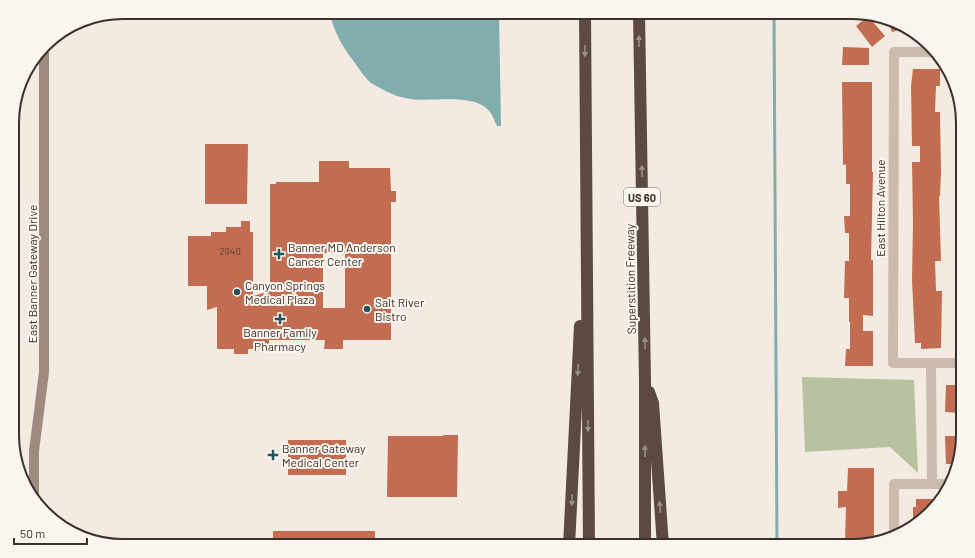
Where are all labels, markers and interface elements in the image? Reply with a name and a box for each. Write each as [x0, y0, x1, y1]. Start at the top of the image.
one-way arrow [636, 35, 643, 47]
one-way arrow [582, 45, 588, 58]
street label: East Hilton Avenue [873, 159, 887, 257]
one-way arrow [639, 164, 645, 177]
road number: US 60 [624, 188, 660, 206]
street label: East Banner Gateway Drive [25, 205, 39, 343]
street label: Superstition Freeway [622, 223, 638, 334]
place label: Banner MD Anderson Cancer Center [288, 240, 396, 268]
house number: 2940 [219, 245, 241, 257]
marker: Banner MD Anderson Cancer Center [273, 248, 285, 260]
place label: Canyon Springs Medical Plaza [245, 278, 325, 306]
marker: Canyon Springs Medical Plaza [232, 287, 242, 297]
place label: Salt River Bistro [375, 295, 425, 323]
marker: Salt River Bistro [362, 304, 372, 314]
marker: Banner Family Pharmacy [275, 314, 285, 324]
place label: Banner Family Pharmacy [243, 325, 317, 353]
one-way arrow [642, 336, 648, 349]
one-way arrow [575, 364, 581, 377]
one-way arrow [585, 420, 591, 433]
place label: Banner Gateway Medical Center [282, 441, 366, 469]
one-way arrow [642, 444, 648, 457]
marker: Banner Gateway Medical Center [267, 449, 279, 461]
one-way arrow [568, 494, 575, 506]
one-way arrow [657, 501, 664, 513]
scale bar [14, 520, 87, 546]
text: 50 m [20, 526, 45, 540]

